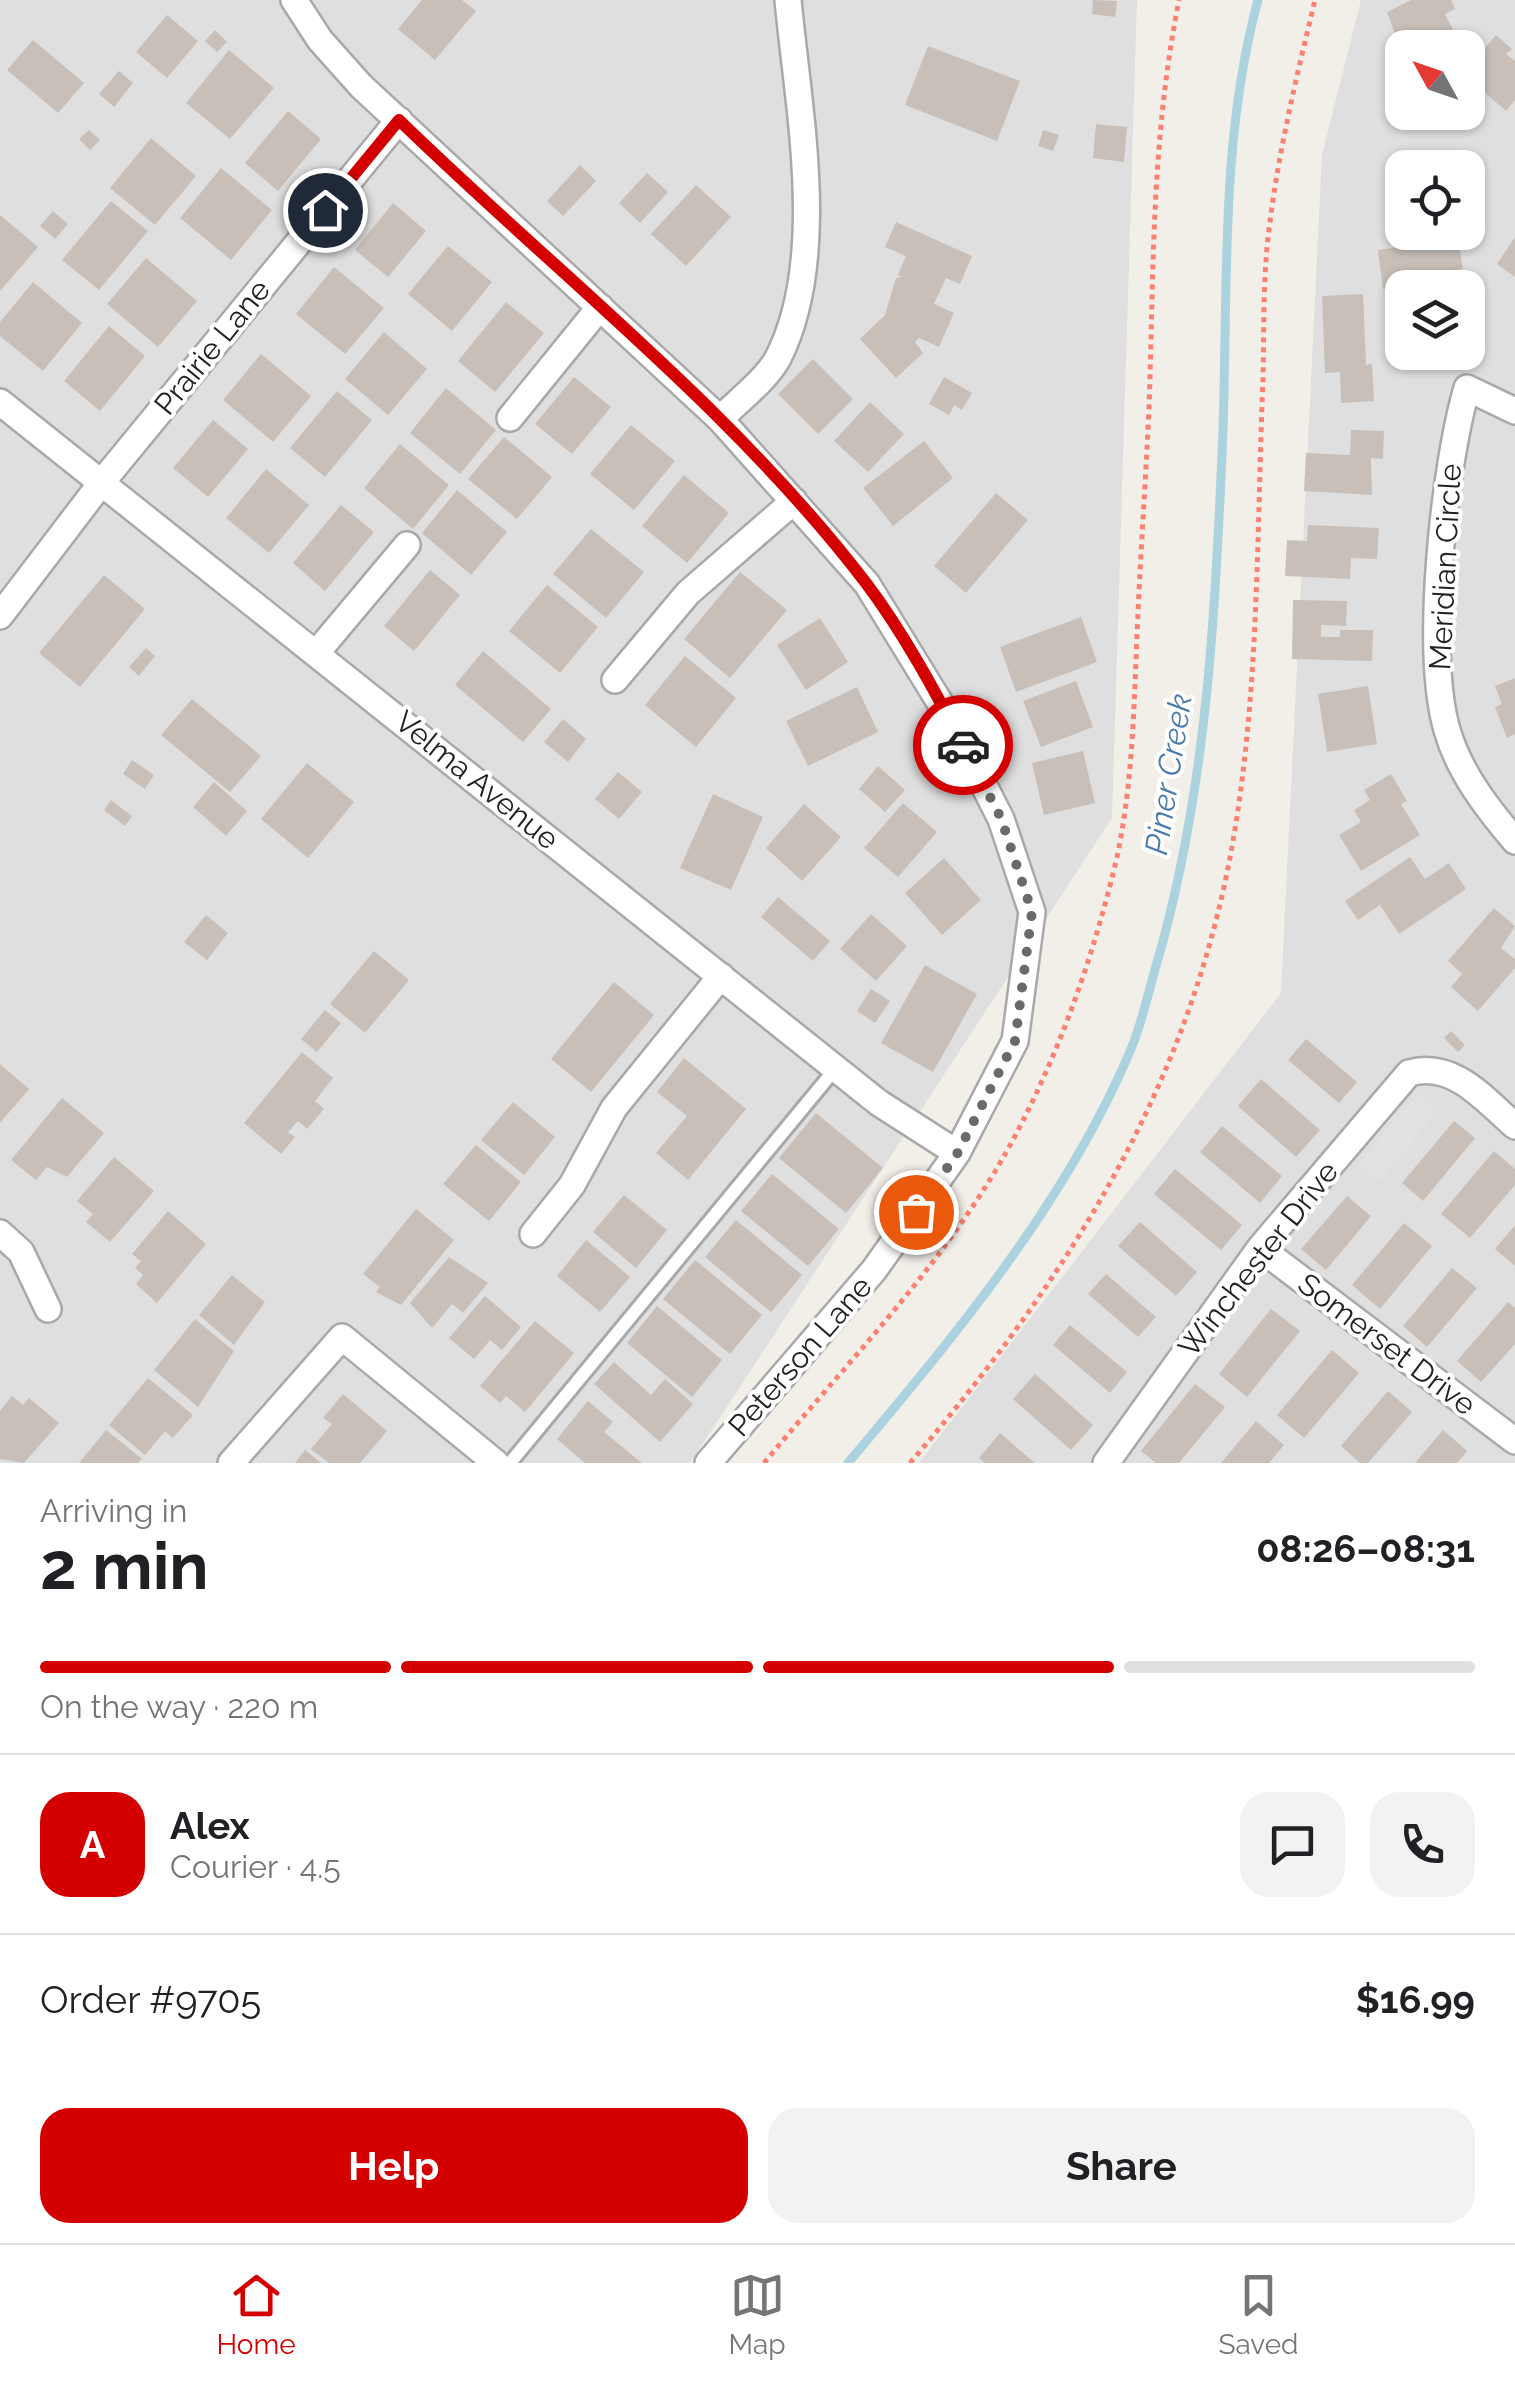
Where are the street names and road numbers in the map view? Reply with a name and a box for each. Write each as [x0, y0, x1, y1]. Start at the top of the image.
street label: Prairie Lane [147, 273, 277, 421]
street label: Meridian Circle [1422, 463, 1468, 671]
street label: Velma Avenue [388, 703, 566, 857]
street label: Winchester Drive [1171, 1154, 1345, 1364]
street label: Somerset Drive [1291, 1266, 1483, 1422]
street label: Peterson Lane [721, 1269, 879, 1443]

